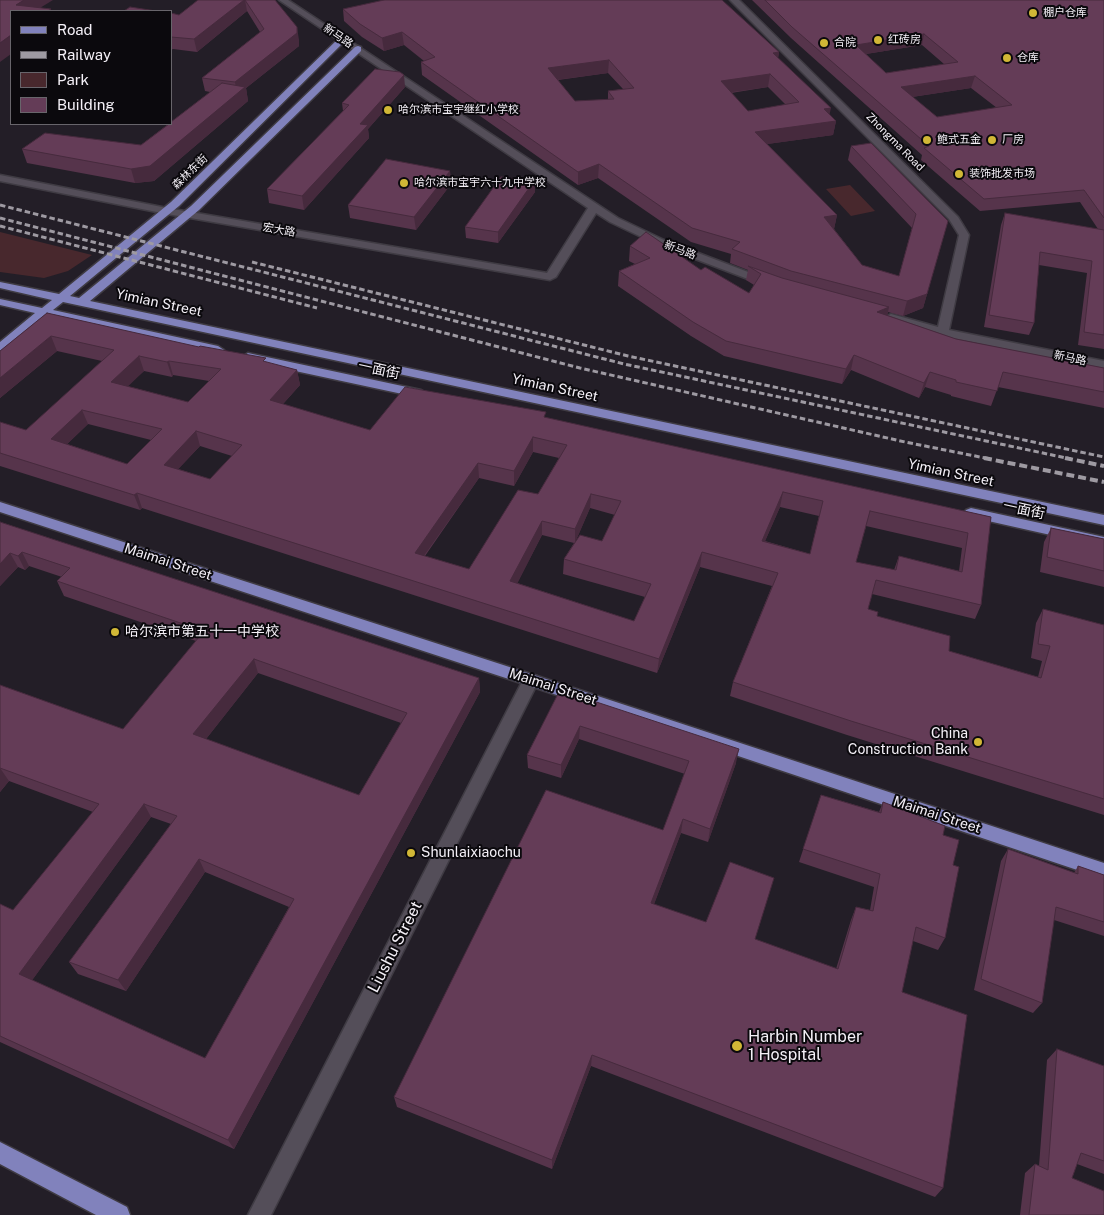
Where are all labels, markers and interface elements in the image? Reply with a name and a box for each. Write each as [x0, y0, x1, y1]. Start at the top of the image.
place label: 棚户仓库 [1043, 6, 1087, 20]
marker: 棚户仓库 [1027, 7, 1039, 19]
legend [10, 10, 172, 125]
text: Road [57, 21, 93, 38]
street label: 新马路 [321, 21, 355, 51]
place label: 红砖房 [888, 33, 921, 47]
marker: 红砖房 [872, 34, 884, 46]
place label: 合院 [834, 36, 856, 50]
marker: 合院 [818, 37, 830, 49]
text: Railway [57, 46, 111, 63]
place label: 仓库 [1017, 51, 1039, 65]
marker: 仓库 [1001, 52, 1013, 64]
text: Park [57, 71, 89, 88]
text: Building [57, 96, 115, 113]
place label: 哈尔滨市宝宇继红小学校 [398, 103, 519, 117]
marker: 哈尔滨市宝宇继红小学校 [382, 104, 394, 116]
street label: Zhongma Road [863, 110, 927, 174]
place label: 鲍式五金 [937, 133, 981, 147]
place label: 厂房 [1002, 133, 1024, 147]
marker: 鲍式五金 [921, 134, 933, 146]
marker: 厂房 [986, 134, 998, 146]
street label: 森林东街 [170, 152, 210, 192]
place label: 装饰批发市场 [969, 167, 1035, 181]
marker: 装饰批发市场 [953, 168, 965, 180]
place label: 哈尔滨市宝宇六十九中学校 [414, 176, 546, 190]
marker: 哈尔滨市宝宇六十九中学校 [398, 177, 410, 189]
street label: 宏大路 [262, 221, 296, 239]
street label: 新马路 [662, 238, 698, 262]
street label: Yimian Street [114, 286, 204, 320]
street label: 新马路 [1052, 348, 1088, 368]
street label: 一面街 [357, 357, 401, 383]
street label: Yimian Street [510, 371, 600, 405]
street label: Yimian Street [906, 456, 996, 490]
street label: 一面街 [1002, 497, 1046, 523]
street label: Maimai Street [122, 540, 214, 584]
place label: 哈尔滨市第五十一中学校 [125, 624, 279, 640]
marker: 哈尔滨市第五十一中学校 [109, 626, 121, 638]
street label: Maimai Street [507, 665, 599, 709]
place label: China Construction Bank [848, 726, 968, 759]
marker: China Construction Bank [972, 736, 984, 748]
street label: Maimai Street [891, 793, 983, 837]
place label: Shunlaixiaochu [421, 845, 521, 861]
marker: Shunlaixiaochu [405, 847, 417, 859]
street label: Liushu Street [364, 898, 426, 996]
place label: Harbin Number 1 Hospital [748, 1027, 862, 1065]
marker: Harbin Number 1 Hospital [730, 1039, 744, 1053]

